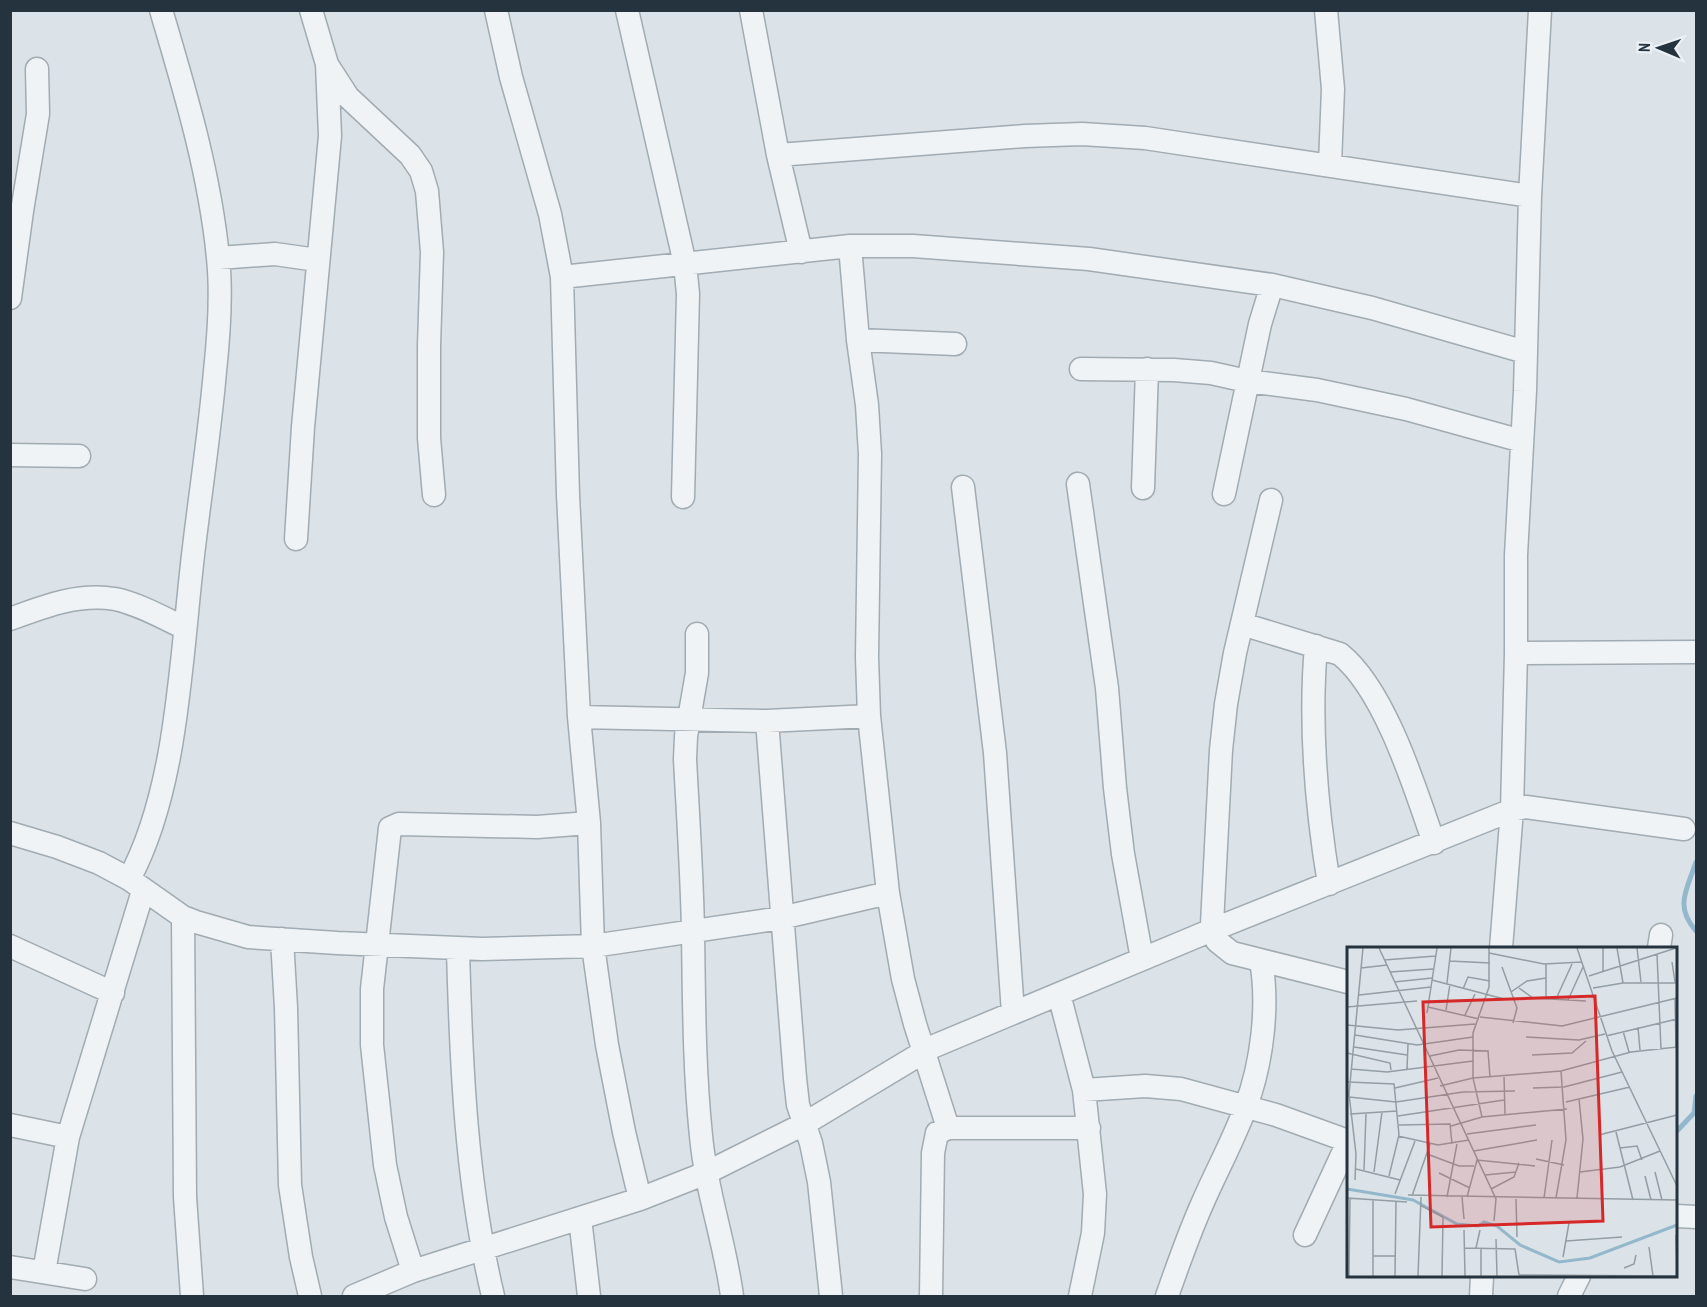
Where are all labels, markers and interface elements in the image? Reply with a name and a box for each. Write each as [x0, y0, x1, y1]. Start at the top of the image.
north arrow [1629, 18, 1689, 78]
text: N [1634, 43, 1654, 52]
inset map [1347, 947, 1677, 1277]

